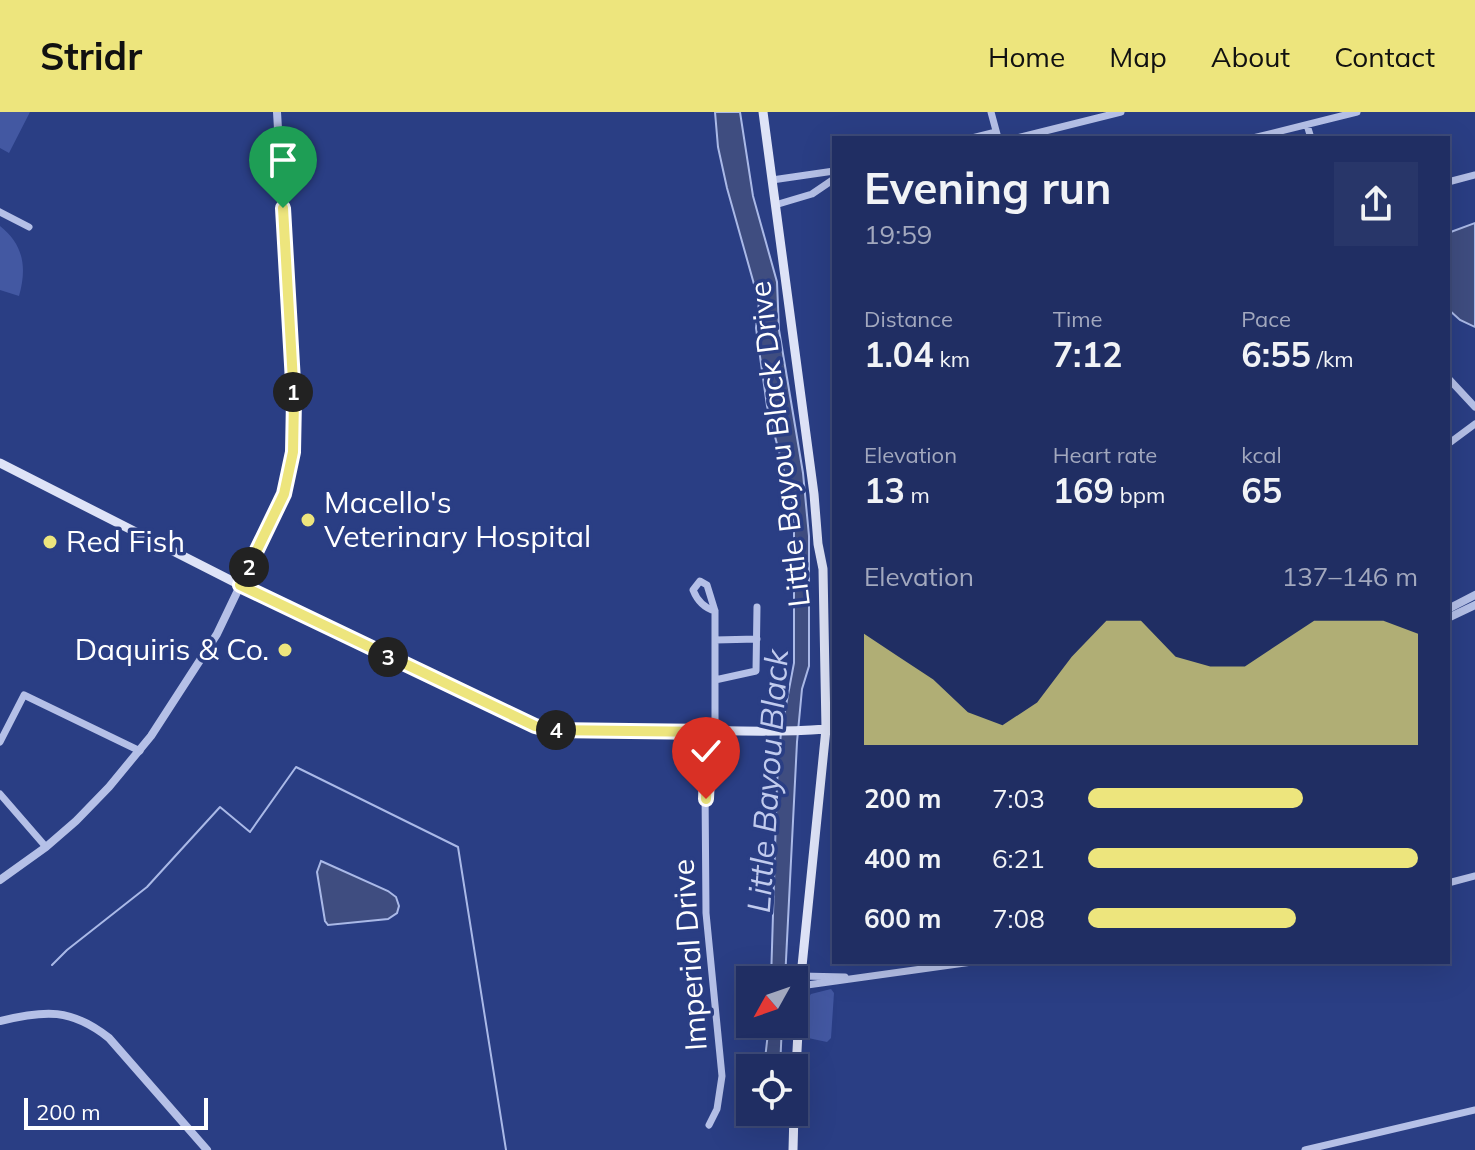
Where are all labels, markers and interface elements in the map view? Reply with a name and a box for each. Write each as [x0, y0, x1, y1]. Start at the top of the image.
text: Stridr [40, 32, 142, 80]
text: Home [988, 39, 1065, 74]
text: Map [1109, 39, 1167, 74]
text: About [1211, 39, 1290, 74]
text: Contact [1334, 39, 1435, 74]
pin [249, 126, 317, 208]
icon: arrive [261, 138, 305, 182]
text: Evening run [864, 160, 1111, 215]
button: share [1334, 162, 1418, 246]
text: 19:59 [864, 218, 932, 251]
street label: Little Bayou Black Drive [740, 279, 818, 609]
text: Distance [864, 305, 953, 333]
text: Time [1053, 305, 1102, 333]
text: Pace [1241, 305, 1291, 333]
text: 1.04 [864, 333, 934, 376]
text: 7:12 [1053, 333, 1122, 376]
text: 6:55 [1241, 333, 1311, 376]
text: km [934, 345, 970, 373]
text: /km [1311, 345, 1354, 373]
pin: 1 [273, 372, 313, 412]
text: 1 [286, 378, 300, 406]
text: Elevation [864, 441, 957, 469]
text: Heart rate [1053, 441, 1157, 469]
text: kcal [1241, 441, 1282, 469]
text: 13 [864, 469, 905, 512]
text: 169 [1053, 469, 1114, 512]
text: 65 [1241, 469, 1282, 512]
text: m [905, 481, 930, 509]
text: bpm [1114, 481, 1165, 509]
place label: Macello's Veterinary Hospital [324, 483, 591, 555]
marker: Macello's Veterinary Hospital [299, 511, 317, 529]
place label: Red Fish [66, 522, 185, 560]
marker: Red Fish [41, 533, 59, 551]
pin: 2 [229, 547, 269, 587]
text: 2 [242, 553, 256, 581]
text: Elevation [864, 560, 974, 593]
text: 137–146 m [1282, 560, 1418, 593]
place label: Daquiris & Co. [75, 630, 269, 668]
pin: 3 [368, 637, 408, 677]
marker: Daquiris & Co. [276, 641, 294, 659]
text: 3 [381, 643, 395, 671]
water label: Little Bayou Black [738, 646, 796, 914]
pin: 4 [536, 710, 576, 750]
text: 4 [549, 716, 563, 744]
pin [672, 717, 740, 799]
icon: check [684, 729, 728, 773]
text: 200 m [864, 782, 941, 815]
text: 7:03 [992, 782, 1045, 815]
text: 400 m [864, 842, 941, 875]
text: 6:21 [992, 842, 1045, 875]
street label: Imperial Drive [663, 858, 715, 1052]
text: 600 m [864, 902, 941, 935]
text: 7:08 [992, 902, 1045, 935]
north arrow [736, 966, 808, 1038]
map controls [736, 966, 808, 1126]
button: locate [736, 1054, 808, 1126]
scale bar [24, 1094, 208, 1130]
text: 200 m [36, 1098, 101, 1126]

